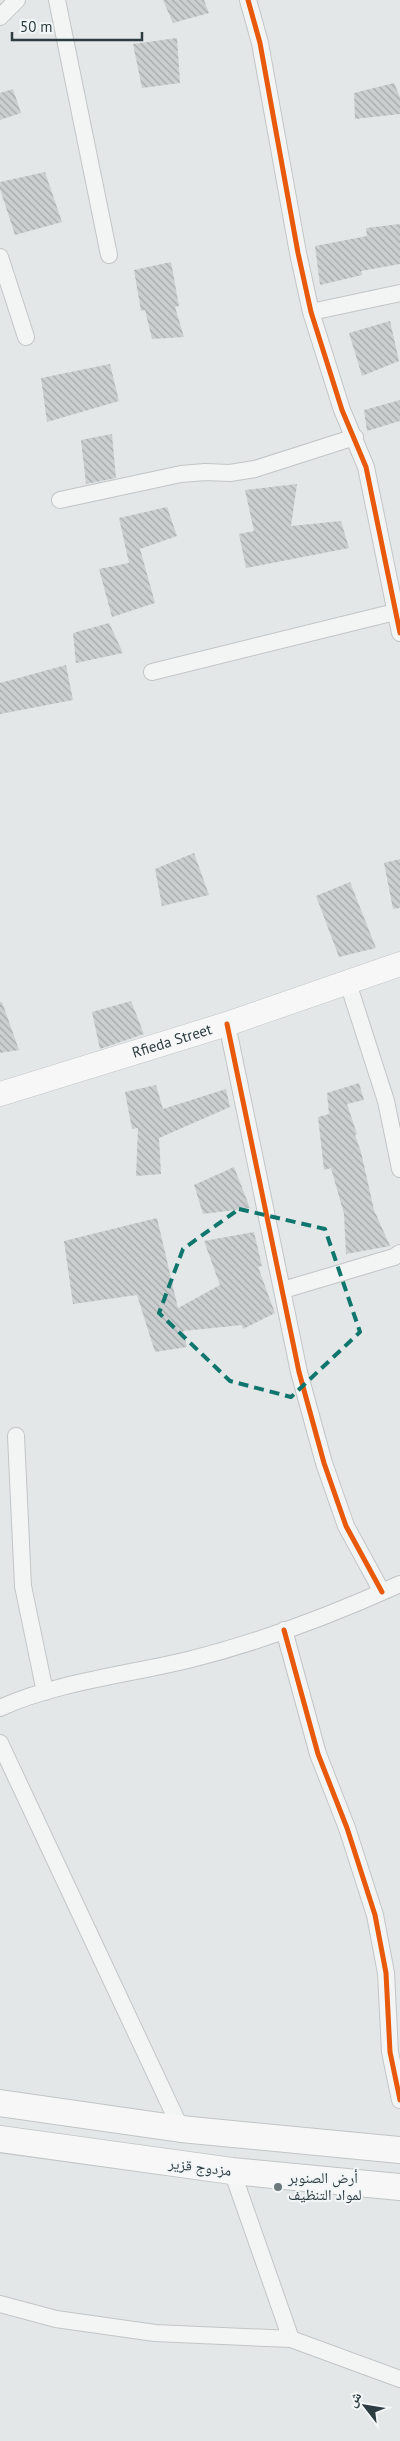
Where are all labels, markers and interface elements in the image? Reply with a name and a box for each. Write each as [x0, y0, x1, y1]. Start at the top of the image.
scale bar [12, 10, 142, 42]
text: 50 m [20, 17, 53, 36]
street label: Rfieda Street [130, 1019, 214, 1062]
street label: مزدوج قزير [166, 2153, 233, 2181]
place label: أرض الصنوبر لمواد التنظيف [287, 2168, 362, 2204]
marker: أرض الصنوبر لمواد التنظيف [272, 2181, 284, 2193]
north arrow [340, 2381, 390, 2431]
text: ش [342, 2388, 365, 2410]

